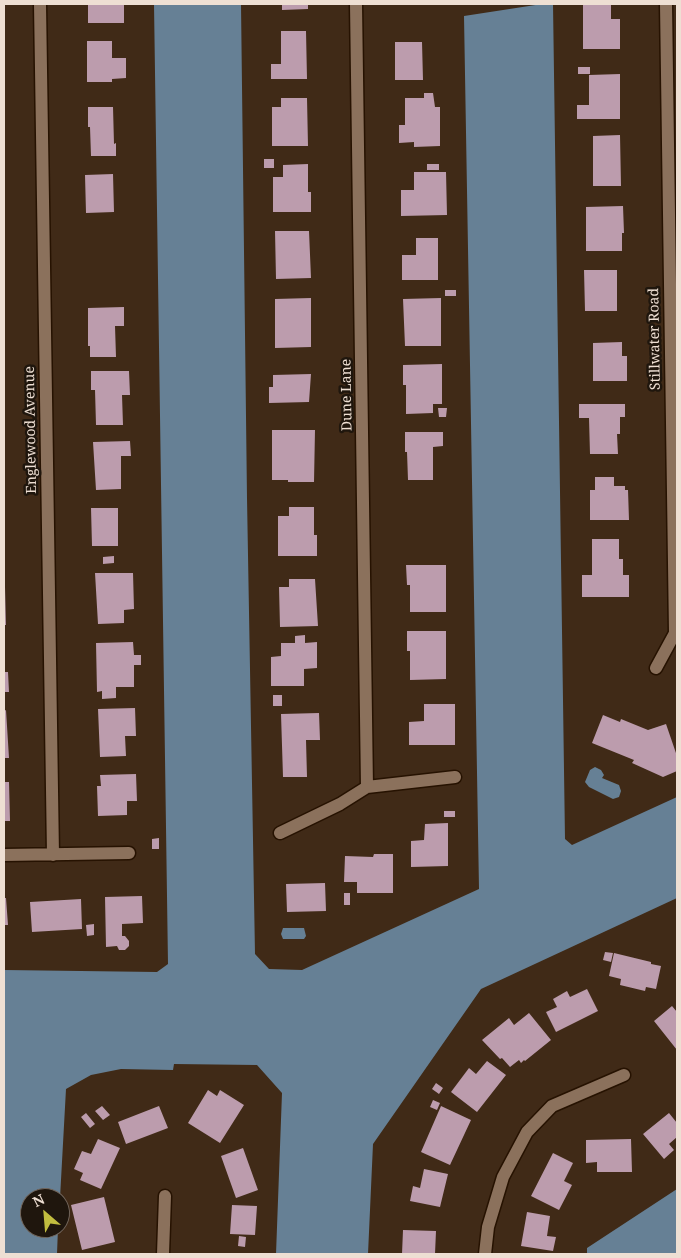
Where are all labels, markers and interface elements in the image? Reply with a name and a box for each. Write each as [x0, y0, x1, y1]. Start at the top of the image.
street label: Stillwater Road [646, 288, 664, 390]
street label: Dune Lane [338, 359, 356, 431]
street label: Englewood Avenue [21, 366, 41, 494]
north arrow [20, 1188, 70, 1238]
text: N [29, 1189, 48, 1211]

